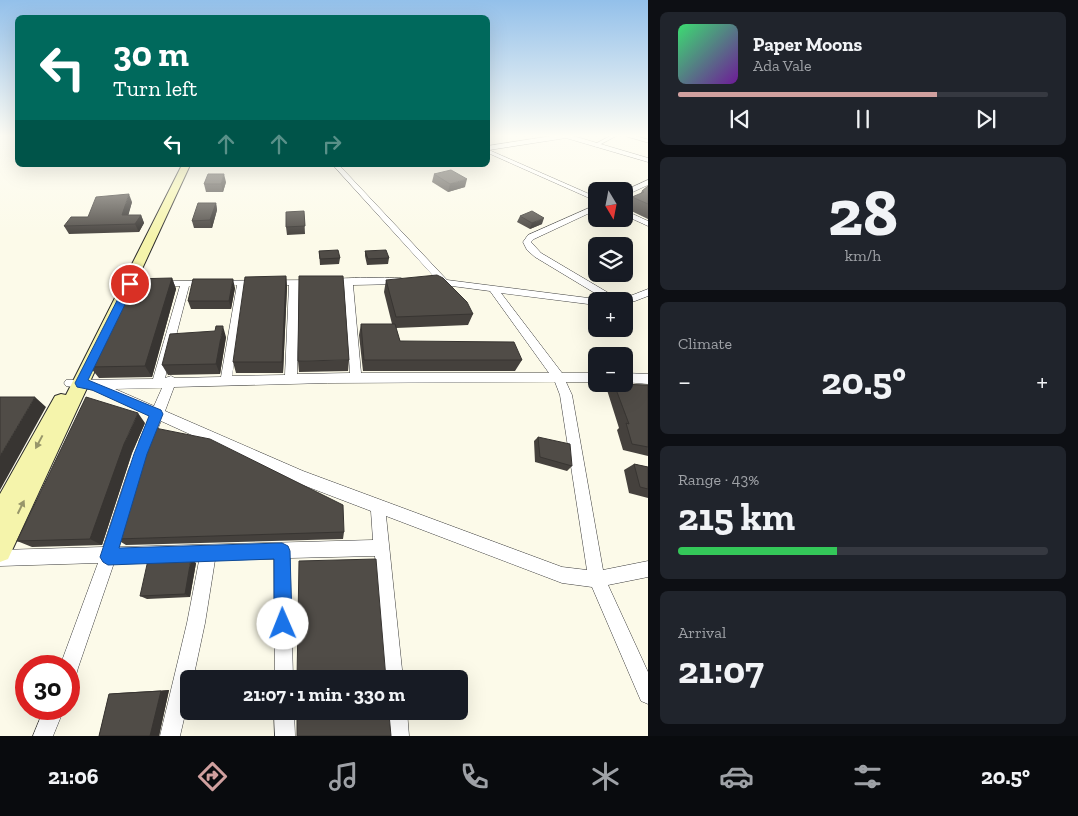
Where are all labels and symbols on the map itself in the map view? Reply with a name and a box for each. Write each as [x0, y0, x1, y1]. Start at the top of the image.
north arrow [588, 182, 632, 228]
pin [109, 263, 151, 305]
one-way arrow [35, 435, 43, 449]
one-way arrow [17, 500, 25, 514]
position arrow [256, 597, 308, 649]
speed limit sign: 30 [15, 655, 80, 720]

